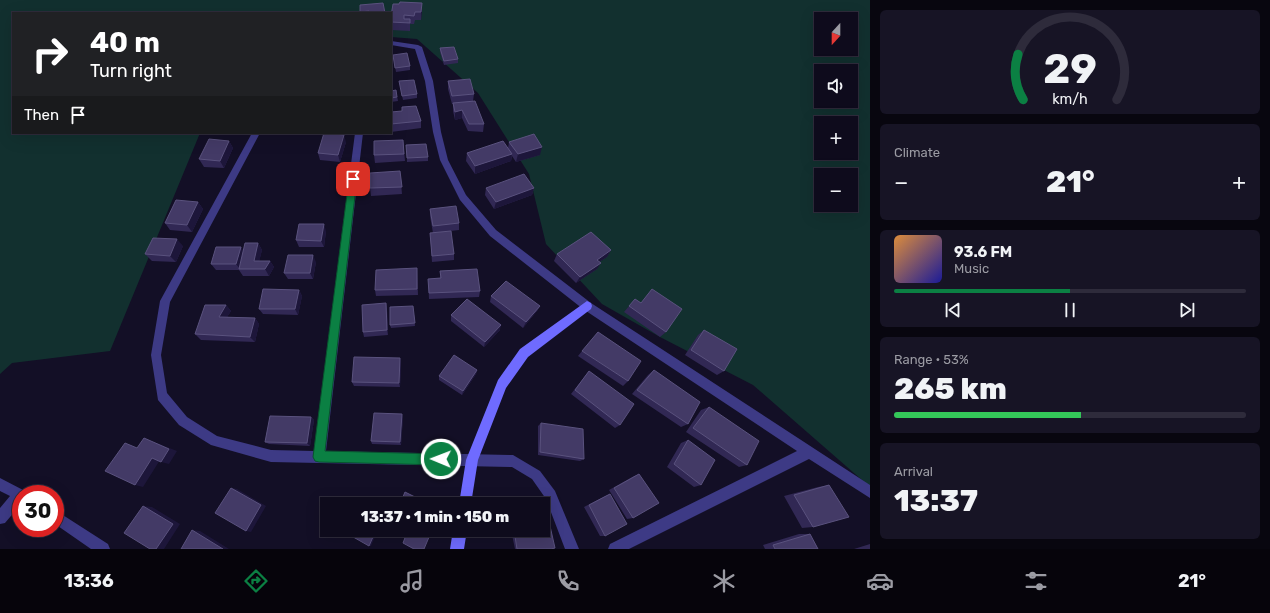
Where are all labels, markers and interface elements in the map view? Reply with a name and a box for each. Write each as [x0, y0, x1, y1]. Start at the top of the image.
north arrow [814, 12, 858, 56]
map controls [814, 12, 858, 212]
text: 40 m [90, 26, 160, 59]
icon: right [24, 28, 76, 80]
text: 29 [1043, 44, 1097, 93]
text: Turn right [90, 60, 172, 82]
button: sound [814, 64, 858, 108]
text: km/h [1052, 91, 1088, 108]
icon: arrive [67, 104, 89, 126]
text: Then [24, 106, 59, 124]
button: + [814, 116, 858, 160]
text: Climate [894, 145, 940, 160]
pin [336, 162, 370, 196]
text: 21° [1046, 164, 1095, 200]
icon: arrive [342, 168, 364, 190]
button: − [814, 168, 858, 212]
text: − [894, 169, 908, 196]
text: + [1232, 169, 1246, 196]
text: 93.6 FM [954, 243, 1012, 261]
text: Music [954, 261, 989, 276]
icon: previous [942, 299, 964, 321]
icon: pause [1059, 299, 1081, 321]
icon: next [1176, 299, 1198, 321]
text: Range · 53% [894, 352, 969, 367]
text: 265 km [894, 371, 1007, 407]
position arrow [420, 438, 462, 480]
text: Arrival [894, 464, 933, 479]
text: 13:37 [894, 483, 978, 519]
speed limit sign: 30 [12, 485, 64, 537]
text: 13:37 · 1 min · 150 m [361, 508, 509, 526]
icon: directions [242, 567, 270, 595]
icon: music [398, 567, 426, 595]
icon: phone [554, 567, 582, 595]
icon: climate [710, 567, 738, 595]
icon: car [866, 567, 894, 595]
icon: filters [1022, 567, 1050, 595]
text: 13:36 [64, 570, 114, 592]
text: 21° [1178, 570, 1206, 592]

